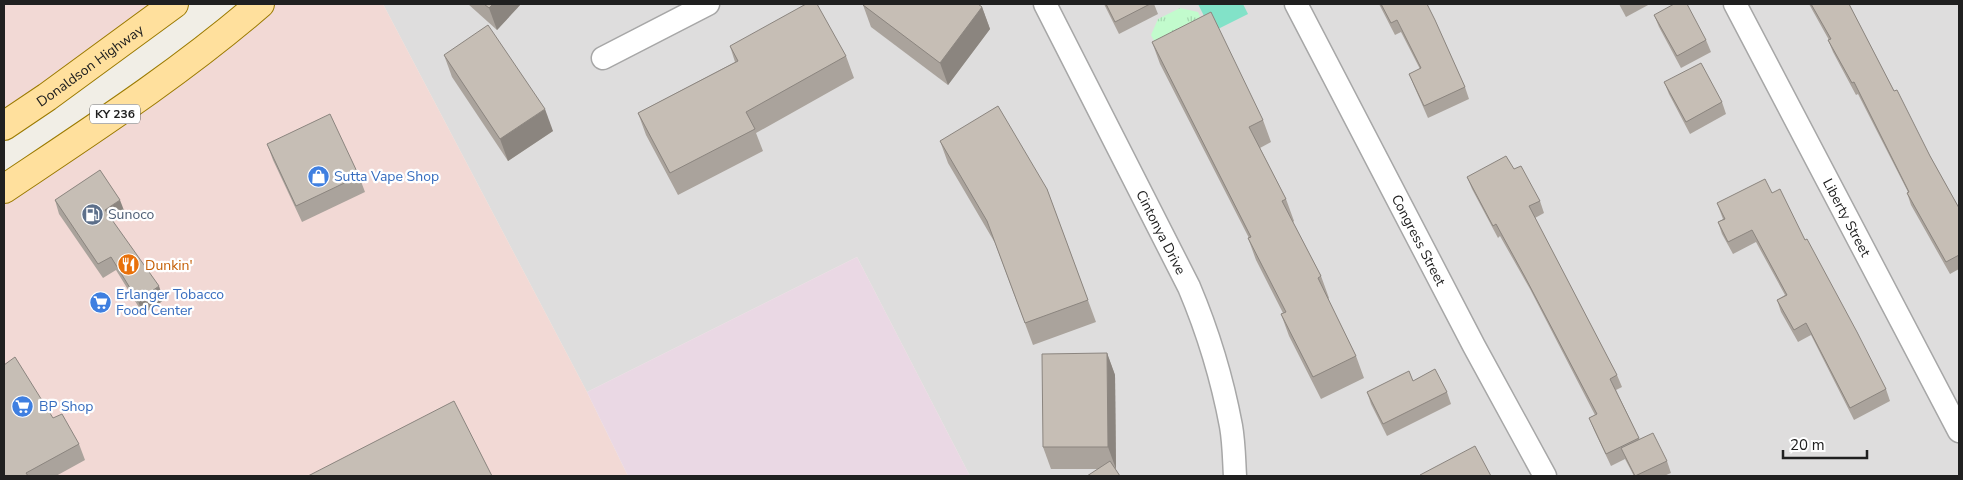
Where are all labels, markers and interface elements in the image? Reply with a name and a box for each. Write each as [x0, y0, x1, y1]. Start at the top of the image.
street label: Donaldson Highway [33, 20, 148, 111]
road number: KY 236 [90, 105, 140, 124]
shop icon: Sutta Vape Shop [306, 164, 330, 188]
place label: Sutta Vape Shop [334, 167, 439, 186]
street label: Liberty Street [1819, 175, 1875, 260]
street label: Cintonya Drive [1132, 187, 1191, 278]
street label: Congress Street [1387, 191, 1451, 289]
fuel station icon: Sunoco [80, 202, 104, 226]
place label: Sunoco [108, 205, 155, 224]
restaurant icon: Dunkin' [117, 253, 141, 277]
place label: Dunkin' [145, 256, 193, 275]
place label: Erlanger Tobacco Food Center [116, 285, 224, 320]
supermarket icon: Erlanger Tobacco Food Center [88, 290, 112, 314]
supermarket icon: BP Shop [11, 394, 35, 418]
place label: BP Shop [39, 397, 93, 416]
scale bar [1783, 428, 1867, 460]
text: 20 m [1790, 435, 1825, 455]

